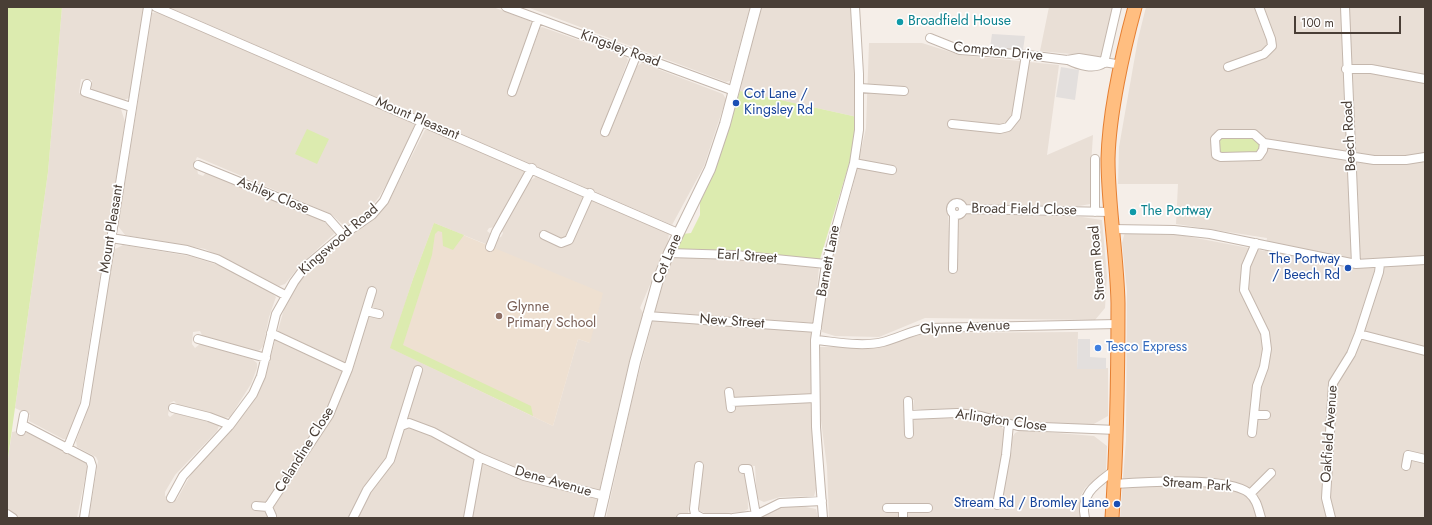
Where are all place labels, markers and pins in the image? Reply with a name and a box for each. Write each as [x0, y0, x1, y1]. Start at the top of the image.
place label: Broadfield House [908, 14, 1011, 30]
marker: Broadfield House [895, 17, 905, 27]
place label: Cot Lane / Kingsley Rd [744, 87, 813, 120]
marker: Cot Lane / Kingsley Rd [731, 98, 741, 108]
place label: The Portway [1141, 204, 1212, 220]
marker: The Portway [1128, 207, 1138, 217]
place label: The Portway / Beech Rd [1269, 252, 1340, 284]
marker: The Portway / Beech Rd [1343, 263, 1353, 273]
place label: Glynne Primary School [507, 300, 596, 332]
marker: Glynne Primary School [494, 311, 504, 321]
place label: Tesco Express [1106, 340, 1187, 356]
marker: Tesco Express [1093, 343, 1103, 353]
place label: Stream Rd / Bromley Lane [954, 496, 1109, 512]
marker: Stream Rd / Bromley Lane [1112, 499, 1122, 509]

